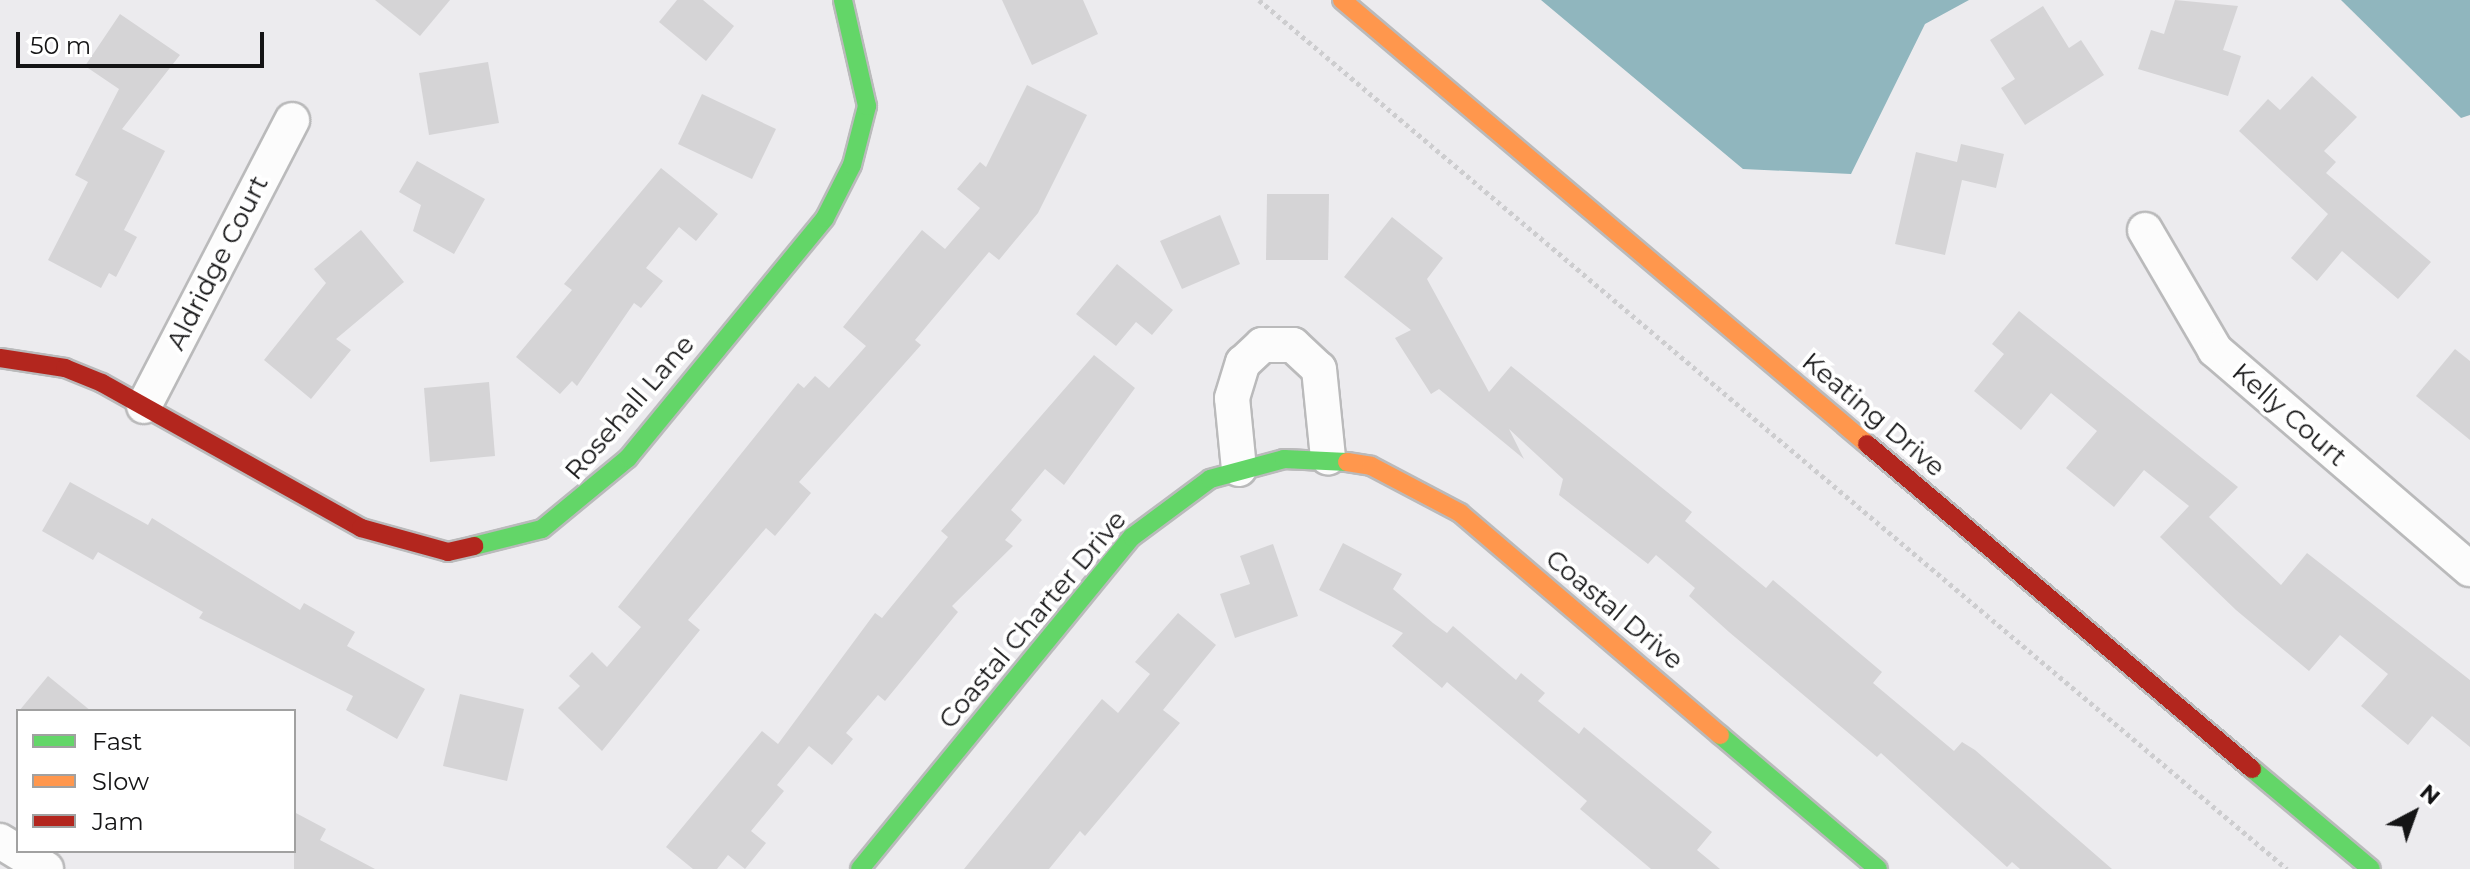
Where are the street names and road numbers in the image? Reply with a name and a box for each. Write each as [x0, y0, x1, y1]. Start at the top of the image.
street label: Aldridge Court [161, 171, 275, 355]
street label: Rosehall Lane [559, 329, 701, 487]
street label: Keating Drive [1795, 346, 1951, 484]
street label: Kelly Court [2225, 357, 2353, 473]
street label: Coastal Charter Drive [933, 505, 1133, 735]
street label: Coastal Drive [1539, 544, 1689, 676]

